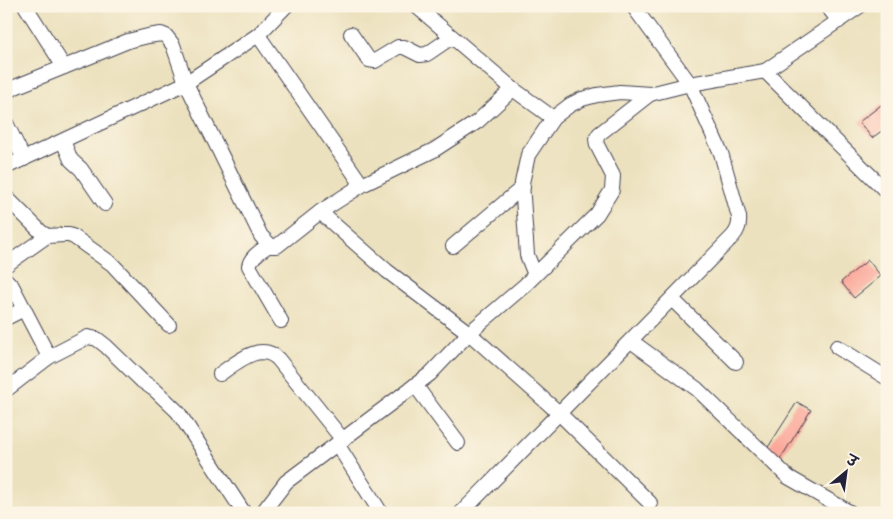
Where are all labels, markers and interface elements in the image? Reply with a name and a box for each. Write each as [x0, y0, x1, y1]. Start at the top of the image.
north arrow [820, 446, 870, 496]
text: उ [842, 450, 862, 472]

